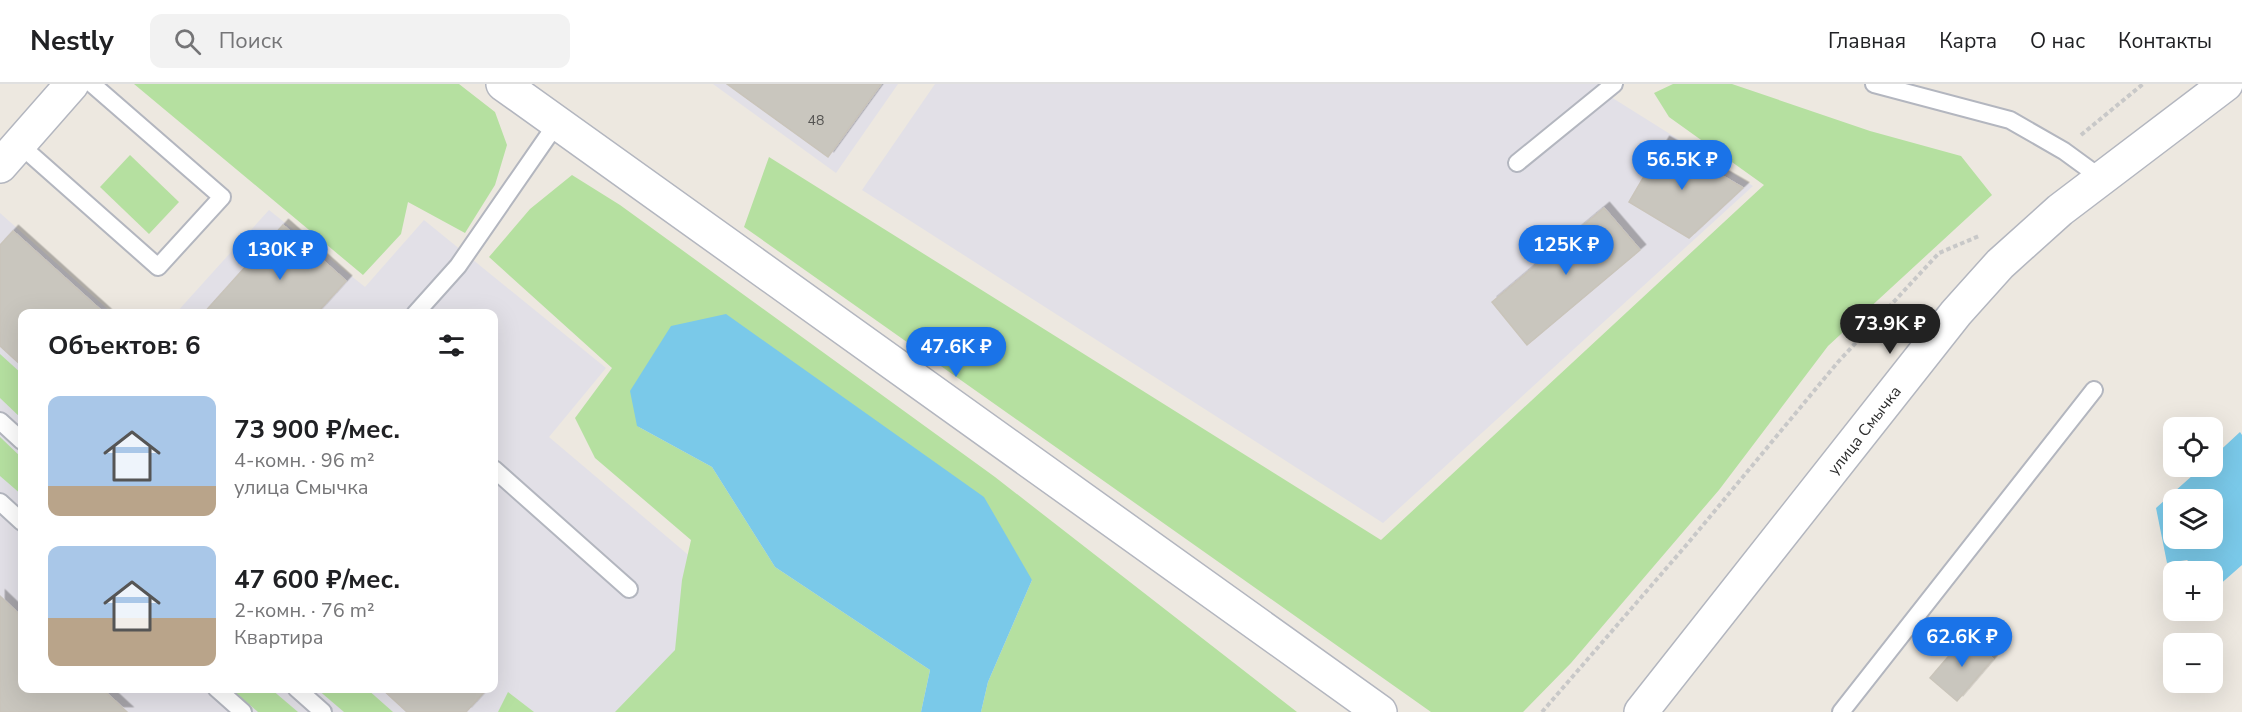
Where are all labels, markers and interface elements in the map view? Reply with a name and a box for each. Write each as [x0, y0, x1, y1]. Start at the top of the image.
search box [150, 14, 570, 68]
text: Nestly [30, 22, 114, 60]
icon: search [171, 25, 204, 58]
text: Поиск [219, 26, 283, 56]
text: Главная [1828, 27, 1906, 55]
text: Карта [1939, 27, 1997, 55]
text: О нас [2030, 27, 2085, 55]
text: Контакты [2118, 27, 2212, 55]
house number: 48 [808, 111, 824, 130]
pin: 56.5K ₽ [1627, 140, 1737, 191]
text: 56.5K ₽ [1646, 146, 1718, 173]
pin: 125K ₽ [1517, 225, 1615, 276]
pin: 130K ₽ [231, 230, 329, 281]
text: 125K ₽ [1533, 231, 1599, 258]
text: 130K ₽ [247, 236, 313, 263]
pin: 73.9K ₽ [1835, 304, 1945, 355]
text: 73.9K ₽ [1854, 310, 1926, 337]
pin: 47.6K ₽ [901, 327, 1011, 378]
text: Объектов: 6 [48, 328, 201, 363]
icon: filters [435, 329, 468, 362]
text: 47.6K ₽ [920, 333, 992, 360]
street label: улица Смычка [1823, 381, 1907, 480]
text: 73 900 ₽/мес. [234, 412, 400, 447]
map controls [2163, 417, 2223, 693]
button: locate [2163, 417, 2223, 477]
icon: home [96, 420, 168, 492]
text: 4-комн. · 96 m² [234, 447, 375, 474]
text: улица Смычка [234, 474, 369, 501]
button: layers [2163, 489, 2223, 549]
button: + [2163, 561, 2223, 621]
text: 47 600 ₽/мес. [234, 562, 400, 597]
icon: home [96, 570, 168, 642]
text: 2-комн. · 76 m² [234, 597, 375, 624]
pin: 62.6K ₽ [1907, 617, 2017, 668]
text: 62.6K ₽ [1926, 623, 1998, 650]
text: Квартира [234, 624, 324, 651]
button: − [2163, 633, 2223, 693]

